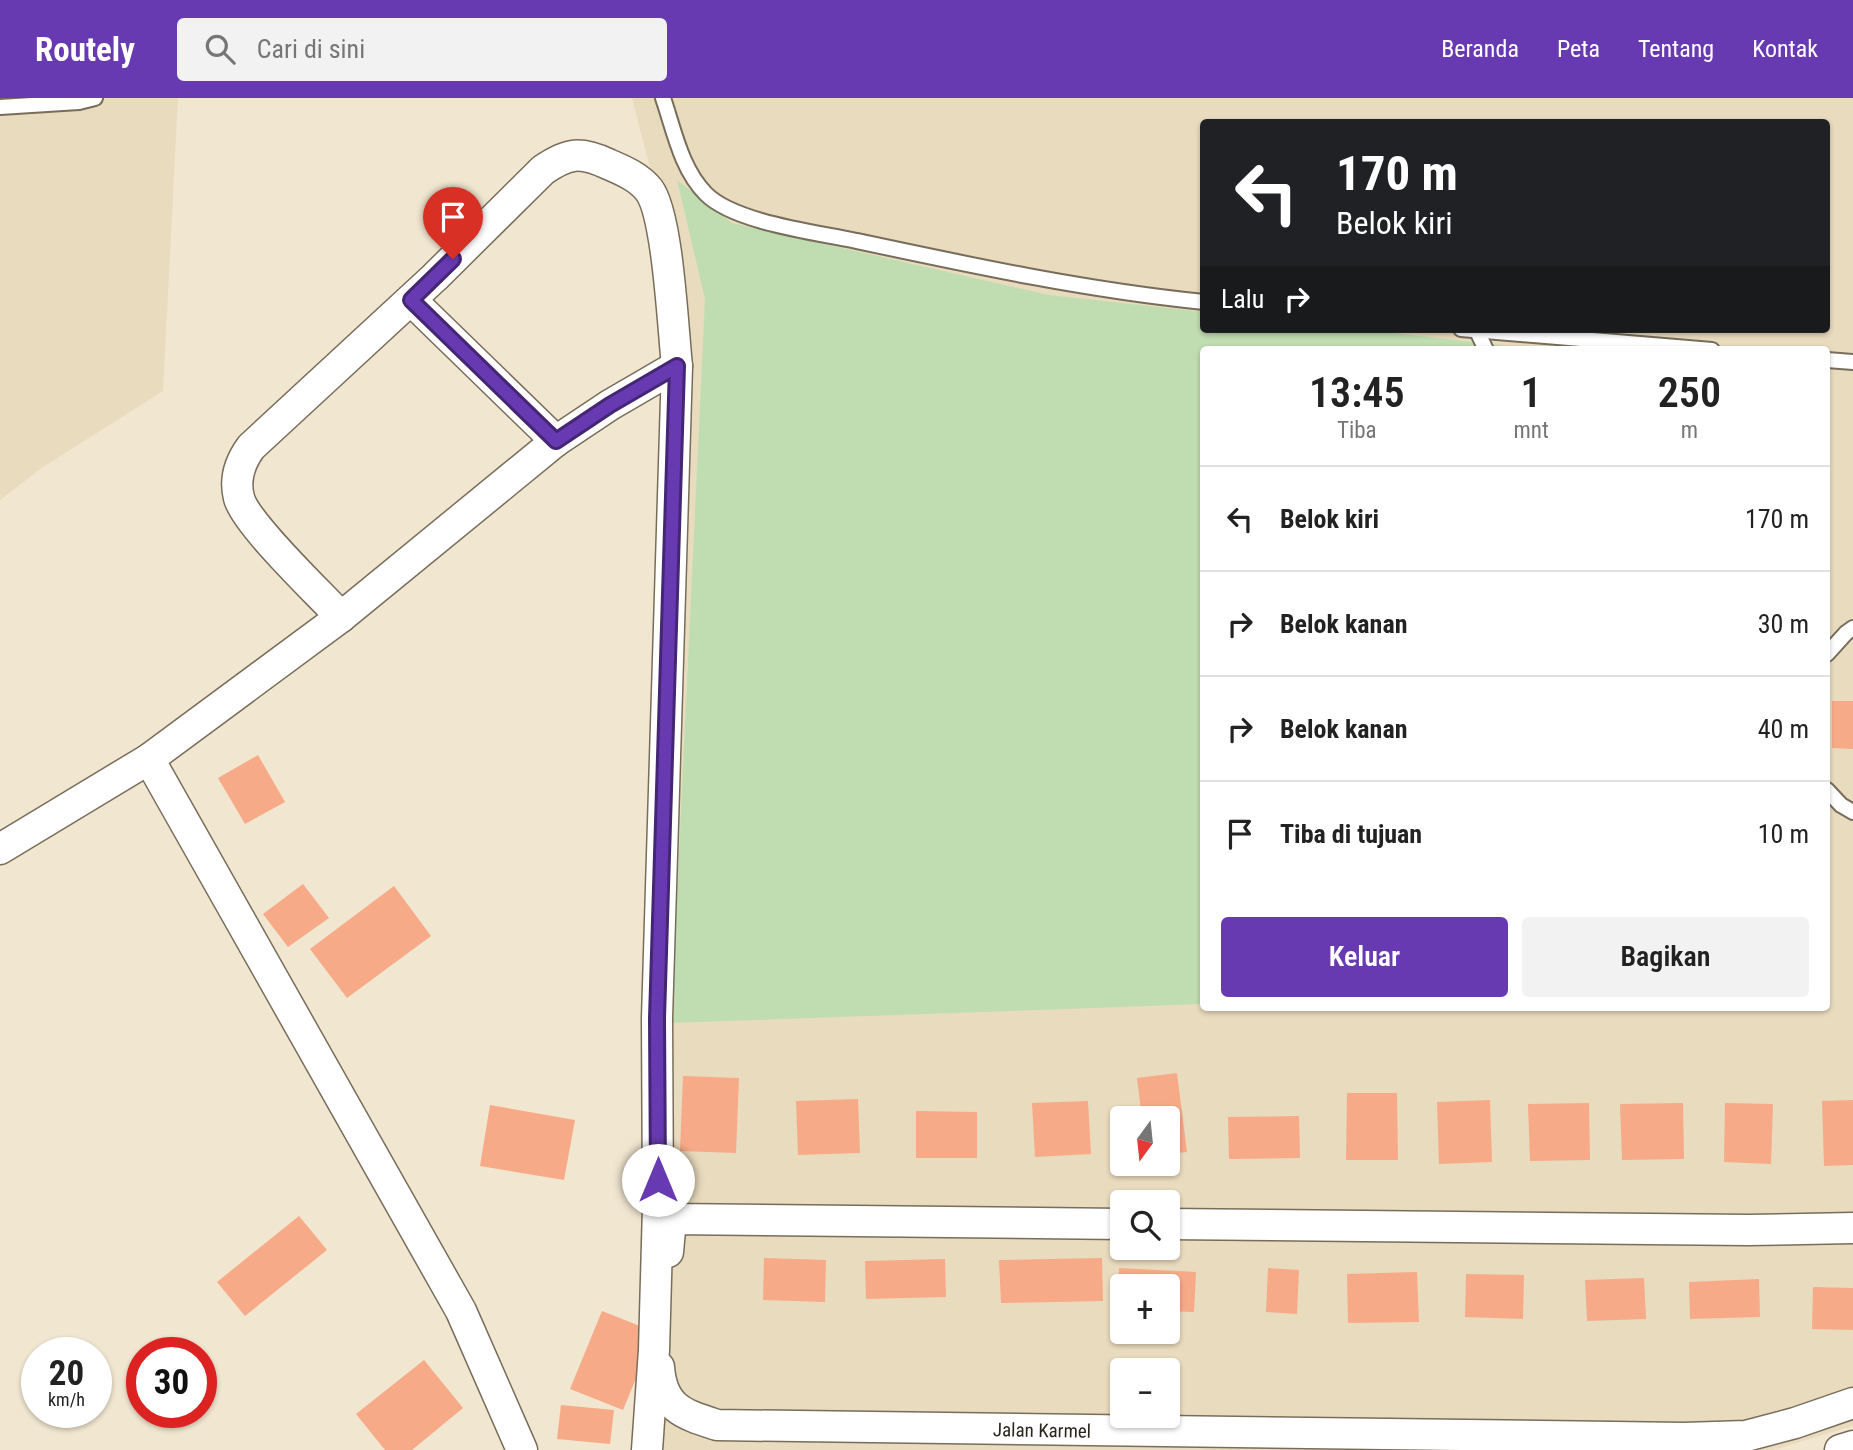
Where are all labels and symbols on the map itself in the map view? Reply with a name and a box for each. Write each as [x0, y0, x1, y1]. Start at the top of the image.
pin [423, 187, 483, 259]
north arrow [1110, 1106, 1180, 1176]
position arrow [621, 1143, 695, 1217]
speed limit sign: 30 [126, 1337, 217, 1428]
street label: Jalan Karmel [993, 1418, 1091, 1443]

